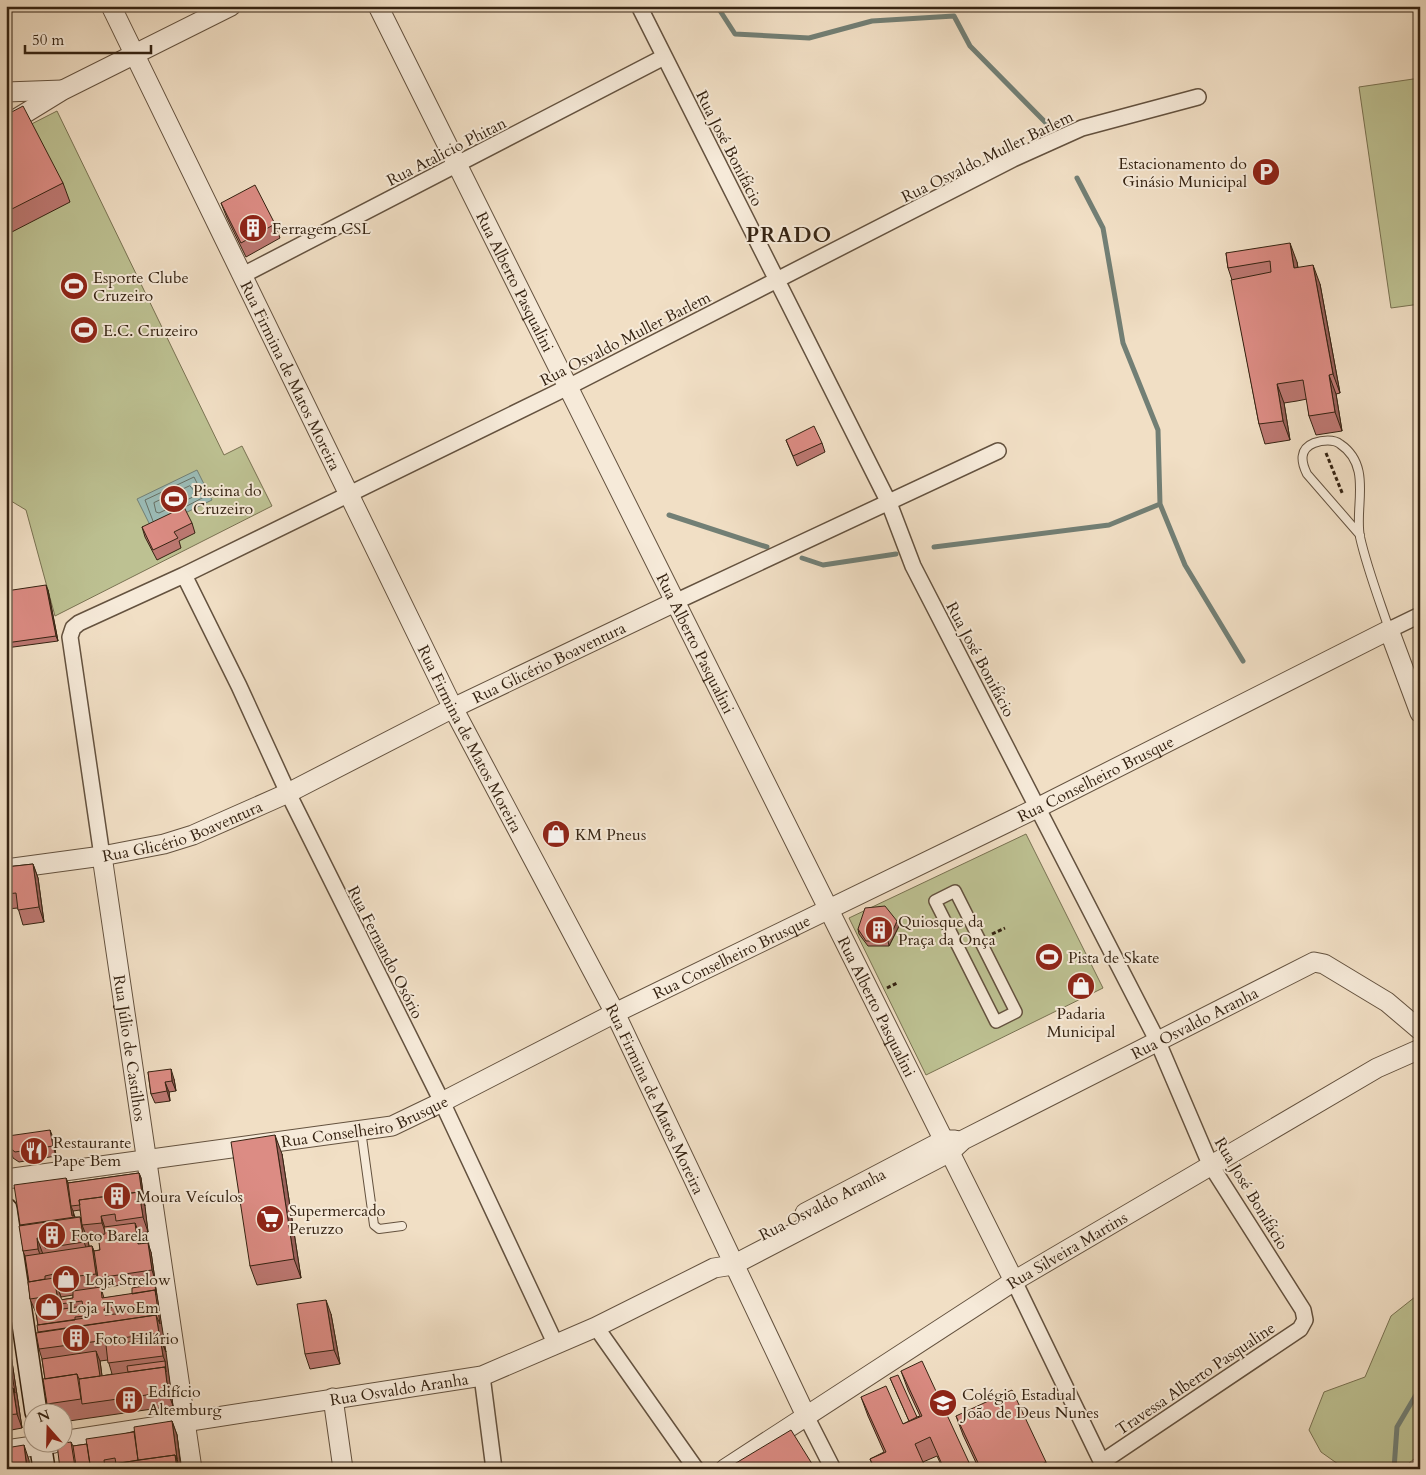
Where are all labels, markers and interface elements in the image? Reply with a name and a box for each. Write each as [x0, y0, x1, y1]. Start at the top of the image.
scale bar [25, 22, 151, 54]
text: 50 m [32, 30, 64, 50]
street label: Rua José Bonifácio [690, 87, 768, 211]
street label: Rua Osvaldo Muller Barlem [898, 105, 1077, 208]
street label: Rua Atalicio Phitan [383, 112, 510, 192]
place label: Estacionamento do Ginásio Municipal [1118, 153, 1247, 193]
parking icon: Estacionamento do Ginásio Municipal [1251, 157, 1281, 187]
street label: Rua Alberto Pasqualini [470, 208, 559, 357]
building icon: Ferragem CSL [238, 213, 268, 243]
place label: Ferragem CSL [272, 218, 371, 240]
district label: PRADO [746, 221, 832, 250]
place label: Esporte Clube Cruzeiro [93, 267, 189, 307]
sports icon: Esporte Clube Cruzeiro [59, 271, 89, 301]
street label: Rua Firmina de Matos Moreira [235, 277, 346, 475]
street label: Rua Osvaldo Muller Barlem [536, 286, 715, 392]
sports icon: E.C. Cruzeiro [69, 315, 99, 345]
place label: E.C. Cruzeiro [103, 320, 198, 342]
place label: Piscina do Cruzeiro [193, 480, 262, 520]
sports icon: Piscina do Cruzeiro [159, 484, 189, 514]
street label: Rua Alberto Pasqualini [651, 570, 739, 718]
street label: Rua José Bonifácio [940, 598, 1020, 721]
street label: Rua Glicério Boaventura [469, 617, 630, 709]
street label: Rua Firmina de Matos Moreira [412, 641, 527, 837]
street label: Rua Conselheiro Brusque [1014, 731, 1178, 828]
street label: Rua Glicério Boaventura [100, 796, 266, 868]
shop icon: KM Pneus [541, 819, 571, 849]
place label: KM Pneus [575, 824, 646, 846]
street label: Rua Fernando Osório [342, 882, 428, 1023]
street label: Rua Conselheiro Brusque [649, 910, 814, 1005]
place label: Quiosque da Praça da Onça [898, 911, 996, 951]
building icon: Quiosque da Praça da Onça [864, 915, 894, 945]
street label: Rua Alberto Pasqualini [832, 933, 921, 1081]
sports icon: Pista de Skate [1034, 942, 1064, 972]
place label: Pista de Skate [1068, 947, 1159, 969]
shop icon: Padaria Municipal [1066, 971, 1096, 1001]
street label: Rua Júlio de Castilhos [108, 973, 151, 1123]
street label: Rua Osvaldo Aranha [1127, 982, 1262, 1065]
street label: Rua Firmina de Matos Moreira [600, 1000, 709, 1198]
place label: Padaria Municipal [1047, 1003, 1115, 1043]
street label: Rua Conselheiro Brusque [280, 1091, 452, 1153]
place label: Restaurante Pape Bem [53, 1132, 132, 1172]
street label: Rua José Bonifácio [1209, 1133, 1294, 1254]
restaurant icon: Restaurante Pape Bem [19, 1136, 49, 1166]
street label: Rua Osvaldo Aranha [755, 1163, 890, 1246]
building icon: Moura Veículos [102, 1181, 132, 1211]
place label: Moura Veículos [136, 1186, 243, 1208]
place label: Supermercado Peruzzo [289, 1200, 386, 1240]
supermarket icon: Supermercado Peruzzo [255, 1204, 285, 1234]
street label: Rua Silveira Martins [1003, 1207, 1132, 1295]
building icon: Foto Barela [37, 1220, 67, 1250]
place label: Foto Barela [71, 1225, 149, 1247]
shop icon: Loja Strelow [51, 1264, 81, 1294]
place label: Loja Strelow [85, 1269, 171, 1291]
shop icon: Loja TwoEm [34, 1292, 64, 1322]
place label: Loja TwoEm [68, 1297, 159, 1319]
street label: Travessa Alberto Pasqualine [1112, 1317, 1280, 1440]
building icon: Foto Hilário [61, 1323, 91, 1353]
place label: Foto Hilário [95, 1328, 179, 1350]
street label: Rua Osvaldo Aranha [328, 1368, 470, 1411]
place label: Edifício Altemburg [148, 1381, 222, 1421]
place label: Colégio Estadual João de Deus Nunes [960, 1384, 1099, 1424]
building icon: Edifício Altemburg [114, 1385, 144, 1415]
school or university icon: Colégio Estadual João de Deus Nunes [928, 1388, 958, 1418]
north arrow [22, 1402, 72, 1452]
text: N [35, 1405, 53, 1427]

